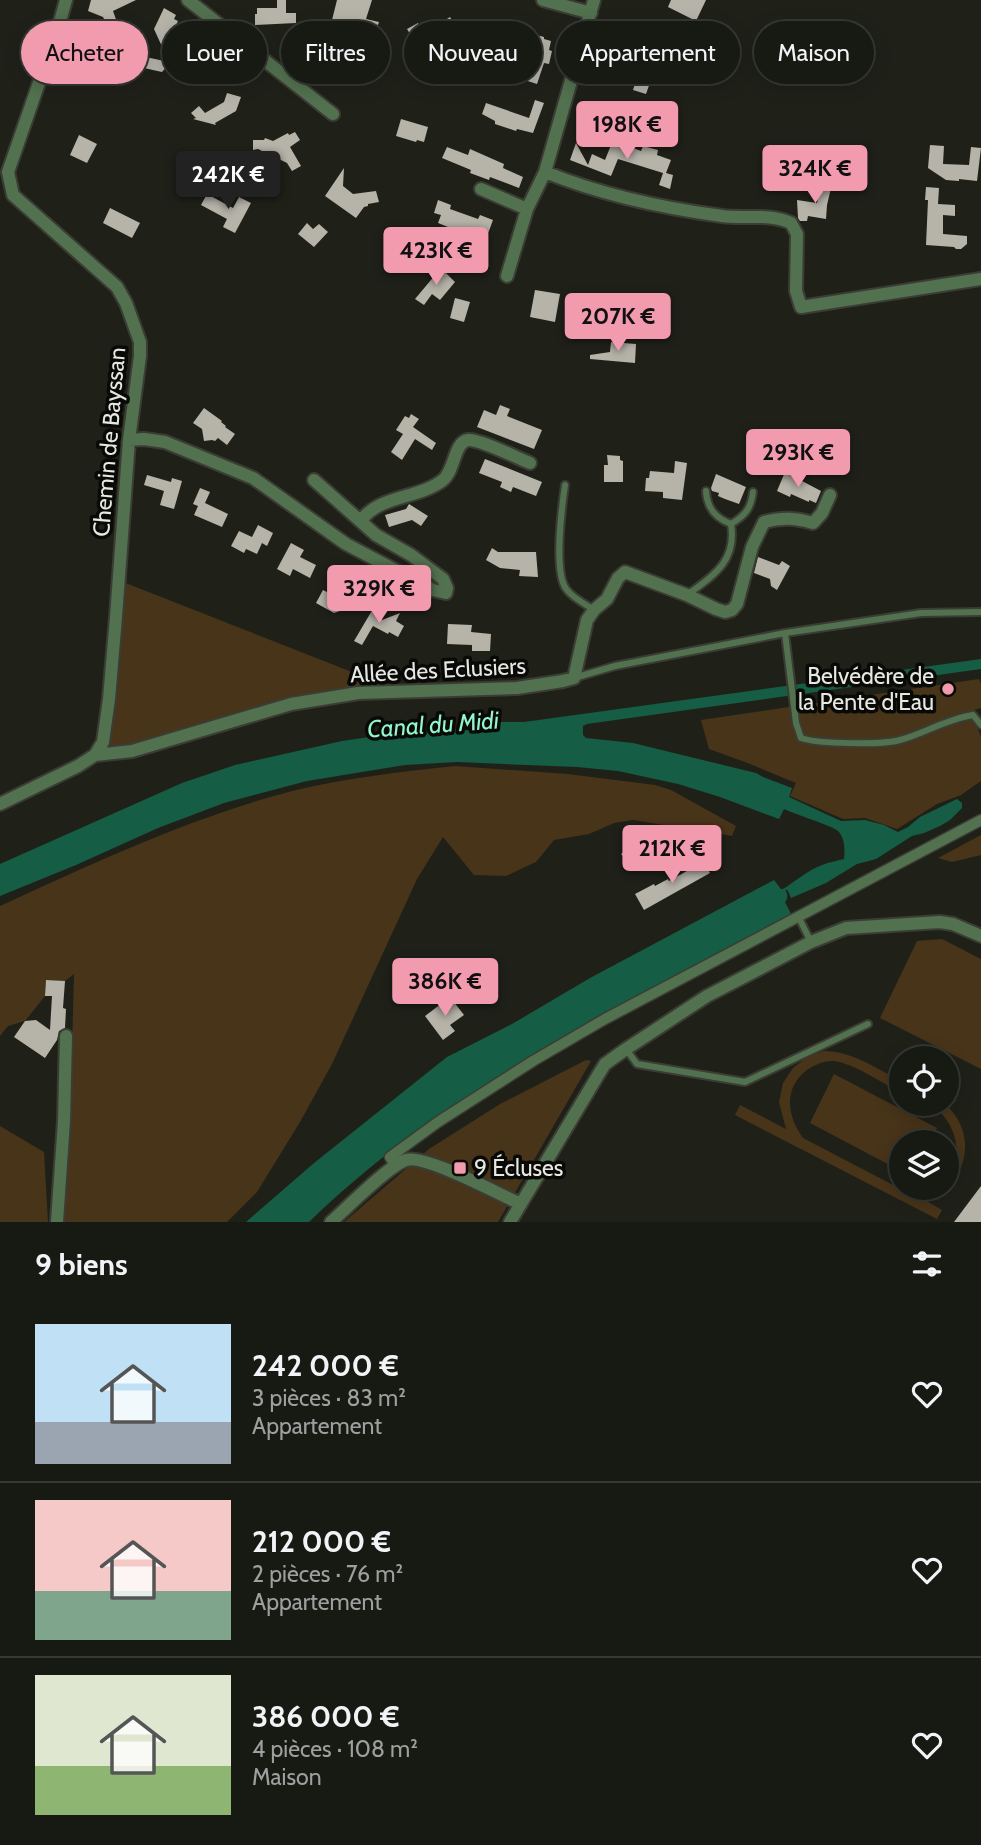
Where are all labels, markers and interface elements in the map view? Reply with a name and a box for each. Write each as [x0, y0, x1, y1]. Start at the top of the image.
chip: Acheter [21, 21, 148, 84]
chip: Louer [162, 21, 267, 84]
chip: Filtres [281, 21, 390, 84]
chip: Nouveau [404, 21, 542, 84]
chip: Appartement [556, 21, 740, 84]
chip: Maison [754, 21, 874, 84]
pin: 198K € [570, 102, 684, 161]
text: 198K € [592, 110, 662, 138]
pin: 324K € [758, 146, 872, 205]
pin: 242K € [171, 152, 285, 211]
text: 324K € [778, 154, 852, 182]
text: 242K € [192, 160, 264, 188]
pin: 423K € [379, 228, 493, 287]
text: 423K € [399, 236, 473, 264]
pin: 207K € [561, 294, 675, 353]
text: 207K € [581, 302, 655, 330]
street label: Chemin de Bayssan [87, 346, 131, 538]
pin: 293K € [741, 430, 855, 489]
text: 293K € [762, 438, 834, 466]
pin: 329K € [322, 566, 436, 625]
text: 329K € [343, 574, 415, 602]
street label: Allée des Eclusiers [349, 651, 527, 689]
place label: Belvédère de la Pente d'Eau [798, 662, 934, 716]
marker: Belvédère de la Pente d'Eau [940, 681, 956, 697]
water label: Canal du Midi [366, 705, 501, 744]
pin: 212K € [615, 826, 729, 885]
text: 212K € [638, 834, 706, 862]
pin: 386K € [388, 958, 502, 1018]
text: 386K € [408, 967, 482, 995]
map controls [889, 1046, 959, 1200]
button: locate [889, 1046, 959, 1116]
button: layers [889, 1130, 959, 1200]
place label: 9 Écluses [474, 1153, 563, 1182]
marker: 9 Écluses [452, 1160, 468, 1176]
icon: filters [908, 1245, 946, 1283]
text: 9 biens [35, 1246, 128, 1283]
text: 242 000 € [252, 1347, 399, 1384]
icon: home [91, 1352, 175, 1436]
icon: heart [908, 1375, 946, 1413]
text: 3 pièces · 83 m² [252, 1384, 406, 1412]
text: Appartement [252, 1412, 382, 1440]
text: 212 000 € [252, 1523, 391, 1560]
icon: home [91, 1528, 175, 1612]
icon: heart [908, 1551, 946, 1589]
text: 2 pièces · 76 m² [252, 1560, 403, 1588]
text: Appartement [252, 1588, 382, 1616]
text: 386 000 € [252, 1698, 399, 1735]
icon: home [91, 1703, 175, 1787]
icon: heart [908, 1726, 946, 1764]
text: 4 pièces · 108 m² [252, 1735, 418, 1763]
text: Maison [252, 1763, 321, 1791]

